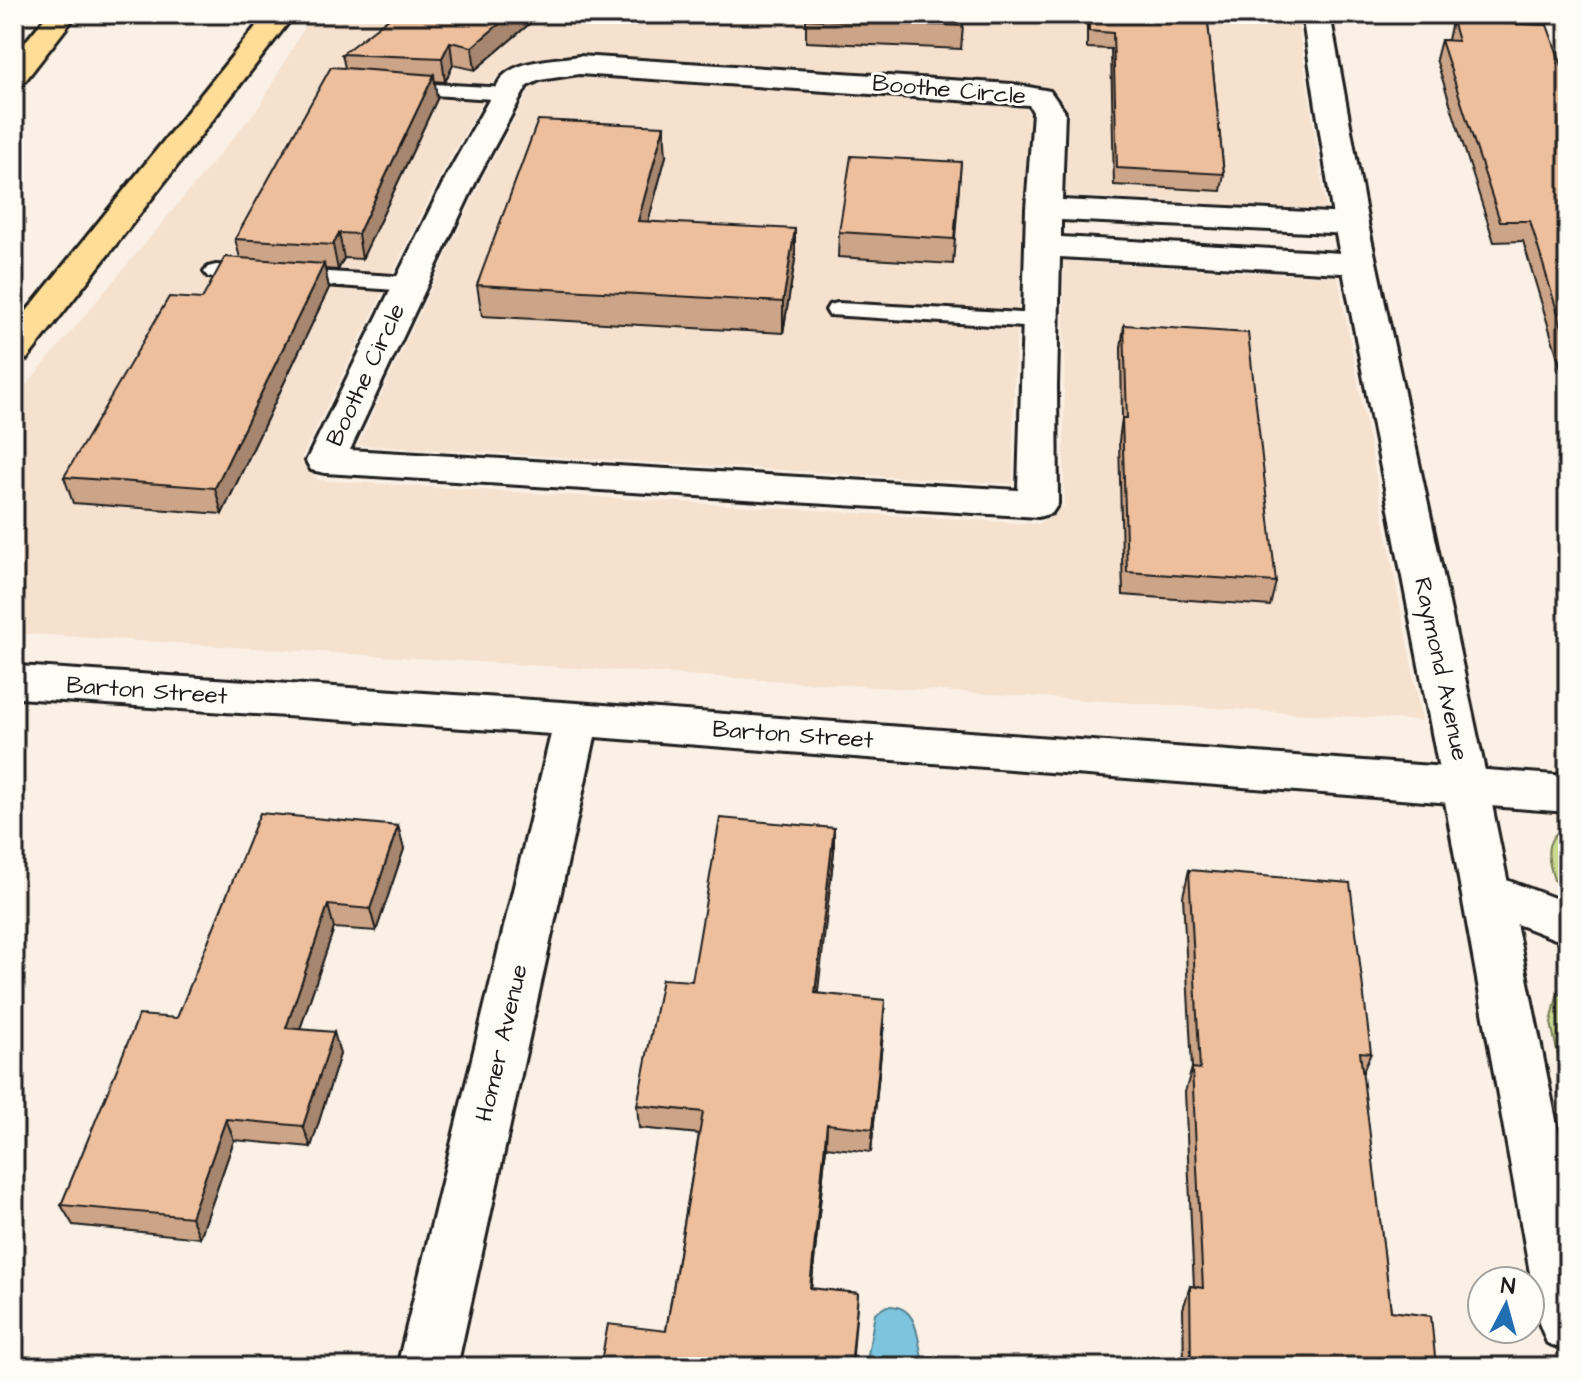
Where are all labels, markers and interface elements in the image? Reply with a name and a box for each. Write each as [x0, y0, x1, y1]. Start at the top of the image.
street label: Boothe Circle [871, 66, 1027, 114]
street label: Boothe Circle [318, 298, 414, 452]
street label: Raymond Avenue [1404, 574, 1477, 764]
street label: Barton Street [65, 668, 229, 714]
street label: Barton Street [711, 712, 875, 758]
street label: Homer Avenue [467, 961, 537, 1125]
north arrow [1466, 1265, 1546, 1345]
text: N [1499, 1270, 1517, 1303]

